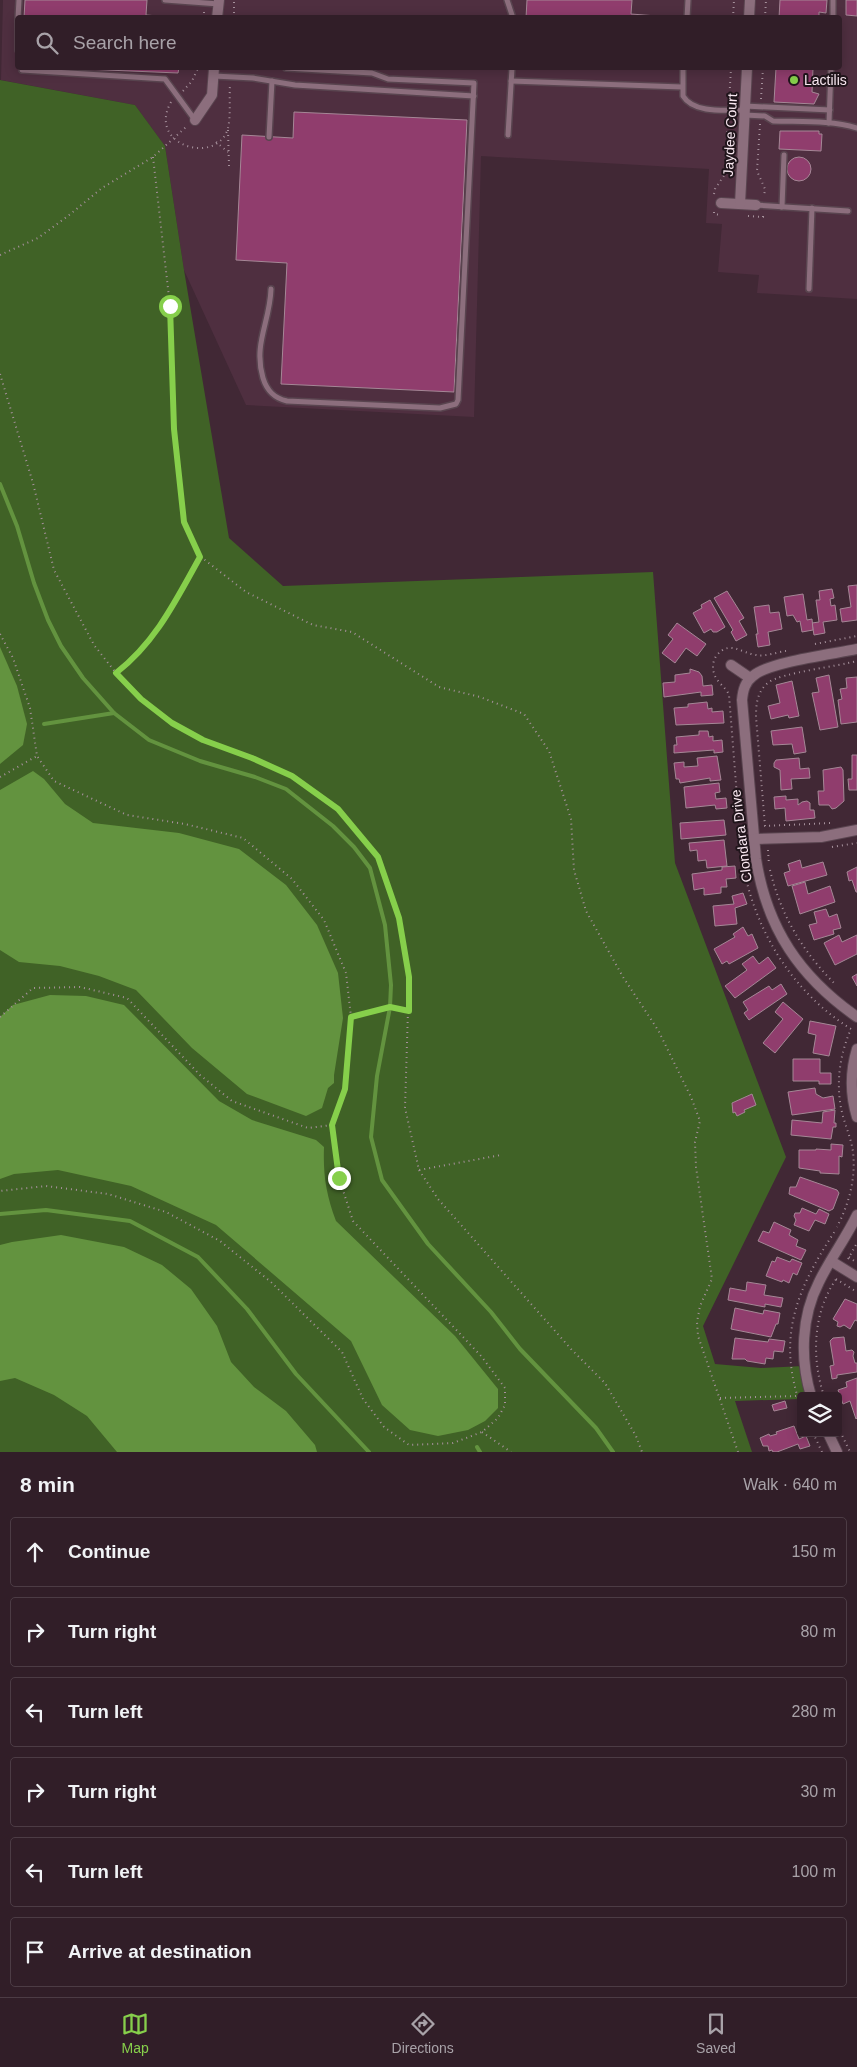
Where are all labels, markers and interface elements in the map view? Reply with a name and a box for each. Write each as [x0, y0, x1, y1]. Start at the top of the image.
search box [15, 15, 842, 70]
icon: search [33, 29, 61, 57]
text: Search here [73, 32, 177, 53]
place label: Lactilis [804, 72, 847, 88]
marker: Lactilis [788, 74, 800, 86]
street label: Jaydee Court [720, 93, 740, 177]
route start [159, 295, 182, 318]
street label: Clondara Drive [727, 788, 755, 883]
route end [328, 1167, 351, 1190]
map controls [797, 1392, 842, 1437]
button: layers [797, 1392, 842, 1437]
text: 8 min [20, 1473, 75, 1496]
text: Walk · 640 m [743, 1476, 837, 1493]
icon: ahead [21, 1538, 49, 1566]
text: Continue [68, 1541, 150, 1562]
text: 150 m [792, 1543, 836, 1560]
icon: right [21, 1618, 49, 1646]
text: Turn right [68, 1621, 156, 1642]
text: 80 m [800, 1623, 836, 1640]
icon: left [21, 1698, 49, 1726]
text: Turn left [68, 1701, 143, 1722]
text: 280 m [792, 1703, 836, 1720]
icon: right [21, 1778, 49, 1806]
text: Turn right [68, 1781, 156, 1802]
text: 30 m [800, 1783, 836, 1800]
icon: left [21, 1858, 49, 1886]
text: Turn left [68, 1861, 143, 1882]
text: 100 m [792, 1863, 836, 1880]
icon: arrive [21, 1938, 49, 1966]
text: Arrive at destination [68, 1941, 252, 1962]
tab: Map [121, 2010, 149, 2056]
tab: Directions [392, 2010, 454, 2056]
tab: Saved [696, 2010, 736, 2056]

